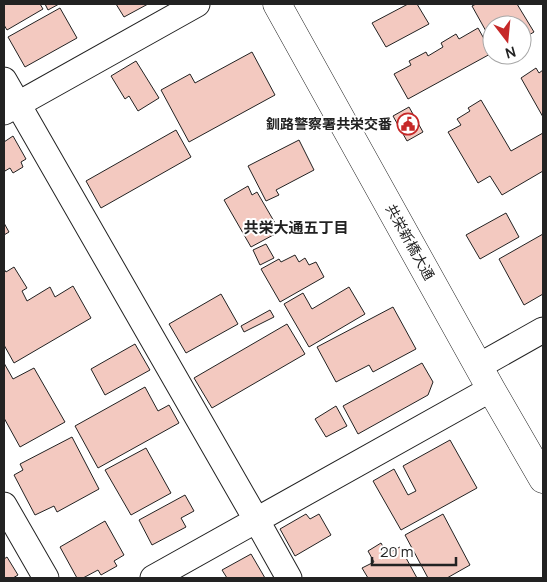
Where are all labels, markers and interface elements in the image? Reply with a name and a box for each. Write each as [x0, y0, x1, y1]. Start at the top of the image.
north arrow [482, 15, 532, 65]
text: N [503, 42, 518, 63]
public building icon: 釧路警察署共栄交番 [396, 112, 420, 136]
place label: 釧路警察署共栄交番 [266, 114, 392, 133]
street label: 共栄新橋大通 [382, 200, 439, 283]
district label: 共栄大通五丁目 [243, 217, 349, 238]
scale bar [372, 534, 456, 566]
text: 20 m [380, 541, 413, 562]

